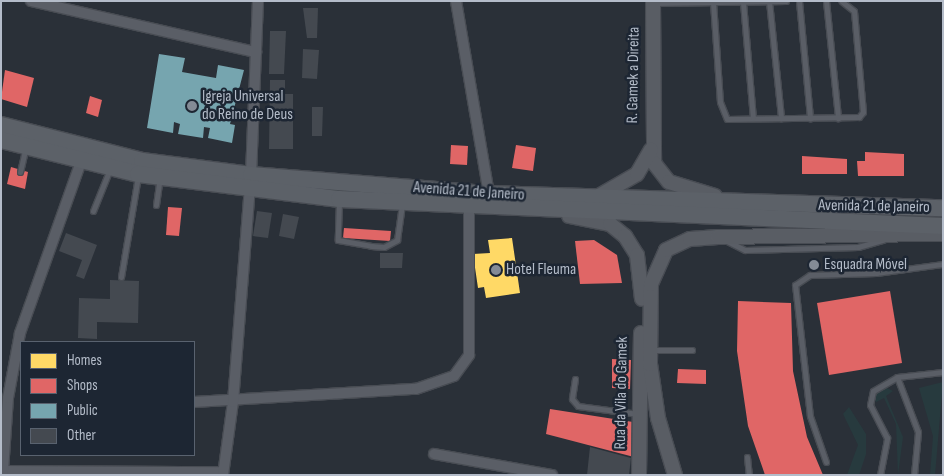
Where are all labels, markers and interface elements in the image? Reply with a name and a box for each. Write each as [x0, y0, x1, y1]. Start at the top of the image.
street label: R. Gamek a Direita [624, 27, 644, 123]
place label: Igreja Universal do Reino de Deus [202, 87, 293, 125]
marker: Igreja Universal do Reino de Deus [186, 100, 198, 112]
street label: Avenida 21 de Janeiro [413, 179, 525, 205]
street label: Avenida 21 de Janeiro [818, 196, 930, 218]
place label: Esquadra Móvel [824, 255, 907, 275]
marker: Esquadra Móvel [808, 259, 820, 271]
place label: Hotel Fleuma [506, 260, 576, 280]
marker: Hotel Fleuma [490, 264, 502, 276]
street label: Rua da Vila do Gamek [611, 336, 633, 450]
legend [20, 341, 195, 456]
text: Homes [67, 351, 102, 370]
text: Shops [67, 376, 98, 395]
text: Public [67, 401, 98, 420]
text: Other [67, 426, 96, 445]

